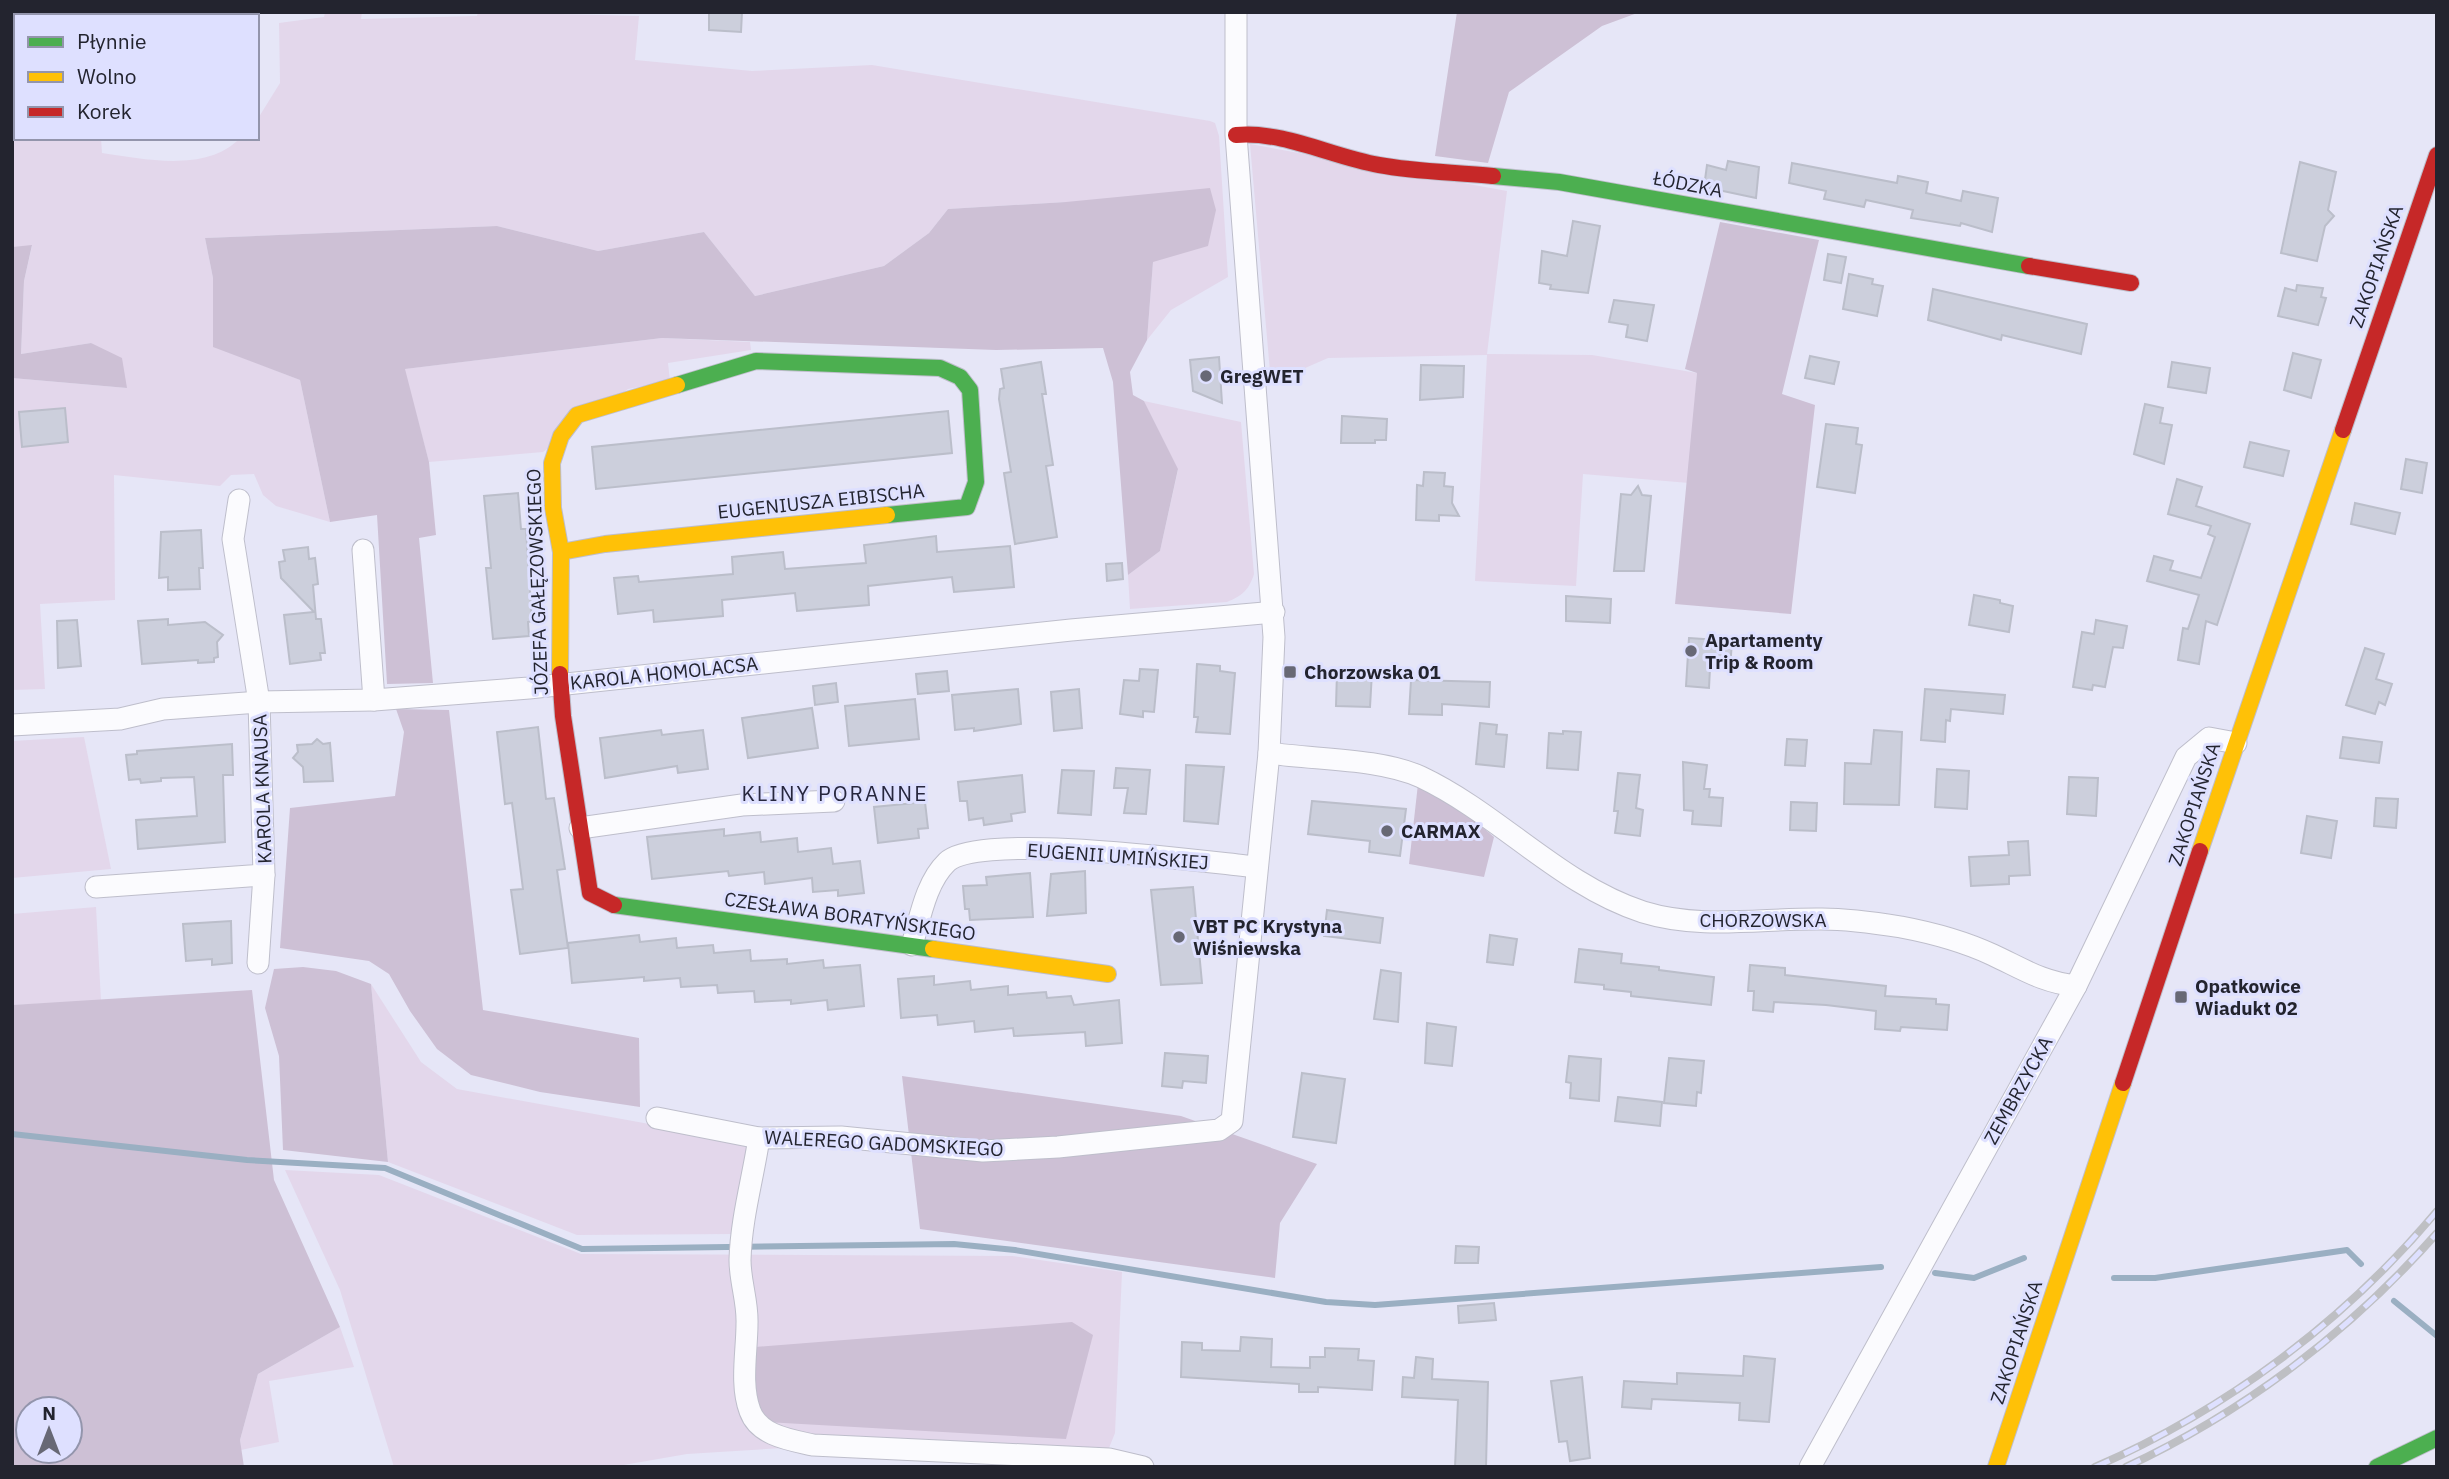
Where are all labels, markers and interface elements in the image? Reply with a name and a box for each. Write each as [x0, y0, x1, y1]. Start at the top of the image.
legend [14, 14, 259, 140]
text: Płynnie [77, 27, 146, 55]
text: Wolno [77, 62, 137, 90]
text: Korek [77, 97, 132, 125]
street label: ŁÓDZKA [1650, 165, 1725, 202]
street label: ZAKOPIAŃSKA [2344, 201, 2408, 331]
place label: GregWET [1220, 364, 1304, 388]
marker: GregWET [1198, 368, 1214, 384]
street label: JÓZEFA GAŁĘZOWSKIEGO [521, 468, 553, 696]
street label: EUGENIUSZA EIBISCHA [716, 478, 926, 524]
place label: Apartamenty Trip & Room [1705, 628, 1823, 674]
marker: Apartamenty Trip & Room [1683, 643, 1699, 659]
street label: KAROLA HOMOLACSA [569, 651, 759, 695]
place label: Chorzowska 01 [1304, 660, 1441, 684]
marker: Chorzowska 01 [1282, 664, 1298, 680]
street label: KAROLA KNAUSA [247, 714, 277, 864]
street label: ZAKOPIAŃSKA [2163, 739, 2225, 869]
district label: KLINY PORANNE [742, 779, 928, 807]
place label: CARMAX [1401, 819, 1481, 843]
marker: CARMAX [1379, 823, 1395, 839]
street label: EUGENII UMIŃSKIEJ [1026, 838, 1210, 874]
street label: CZESŁAWA BORATYŃSKIEGO [723, 886, 977, 946]
street label: CHORZOWSKA [1699, 908, 1827, 932]
place label: VBT PC Krystyna Wiśniewska [1193, 914, 1342, 960]
marker: VBT PC Krystyna Wiśniewska [1171, 929, 1187, 945]
place label: Opatkowice Wiadukt 02 [2195, 974, 2301, 1020]
marker: Opatkowice Wiadukt 02 [2173, 989, 2189, 1005]
street label: ZEMBRZYCKA [1978, 1032, 2058, 1148]
street label: WALEREGO GADOMSKIEGO [764, 1125, 1004, 1161]
street label: ZAKOPIAŃSKA [1985, 1277, 2047, 1407]
north arrow [14, 1395, 84, 1465]
text: N [42, 1401, 56, 1425]

